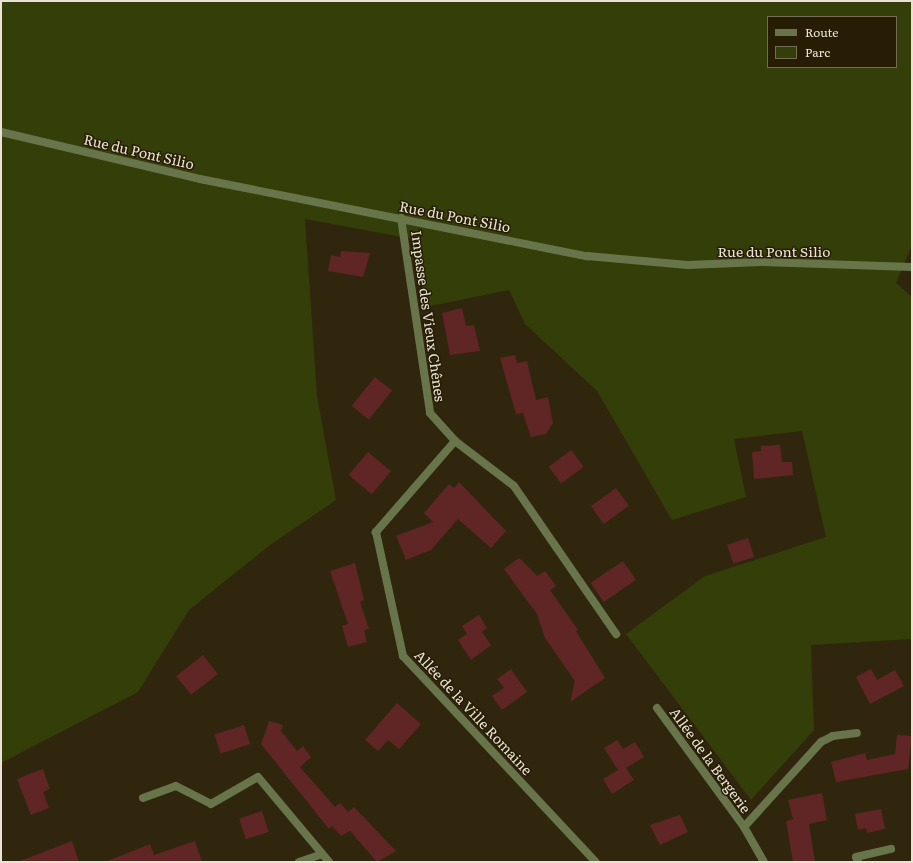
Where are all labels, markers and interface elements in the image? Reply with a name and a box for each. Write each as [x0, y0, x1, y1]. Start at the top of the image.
legend [767, 16, 897, 68]
text: Route [805, 23, 839, 41]
text: Parc [805, 43, 830, 61]
street label: Rue du Pont Silio [82, 130, 196, 172]
street label: Rue du Pont Silio [398, 197, 512, 235]
street label: Impasse des Vieux Chênes [409, 229, 449, 403]
street label: Rue du Pont Silio [718, 243, 830, 259]
street label: Allée de la Ville Romaine [412, 646, 536, 778]
street label: Allée de la Bergerie [667, 704, 755, 816]

